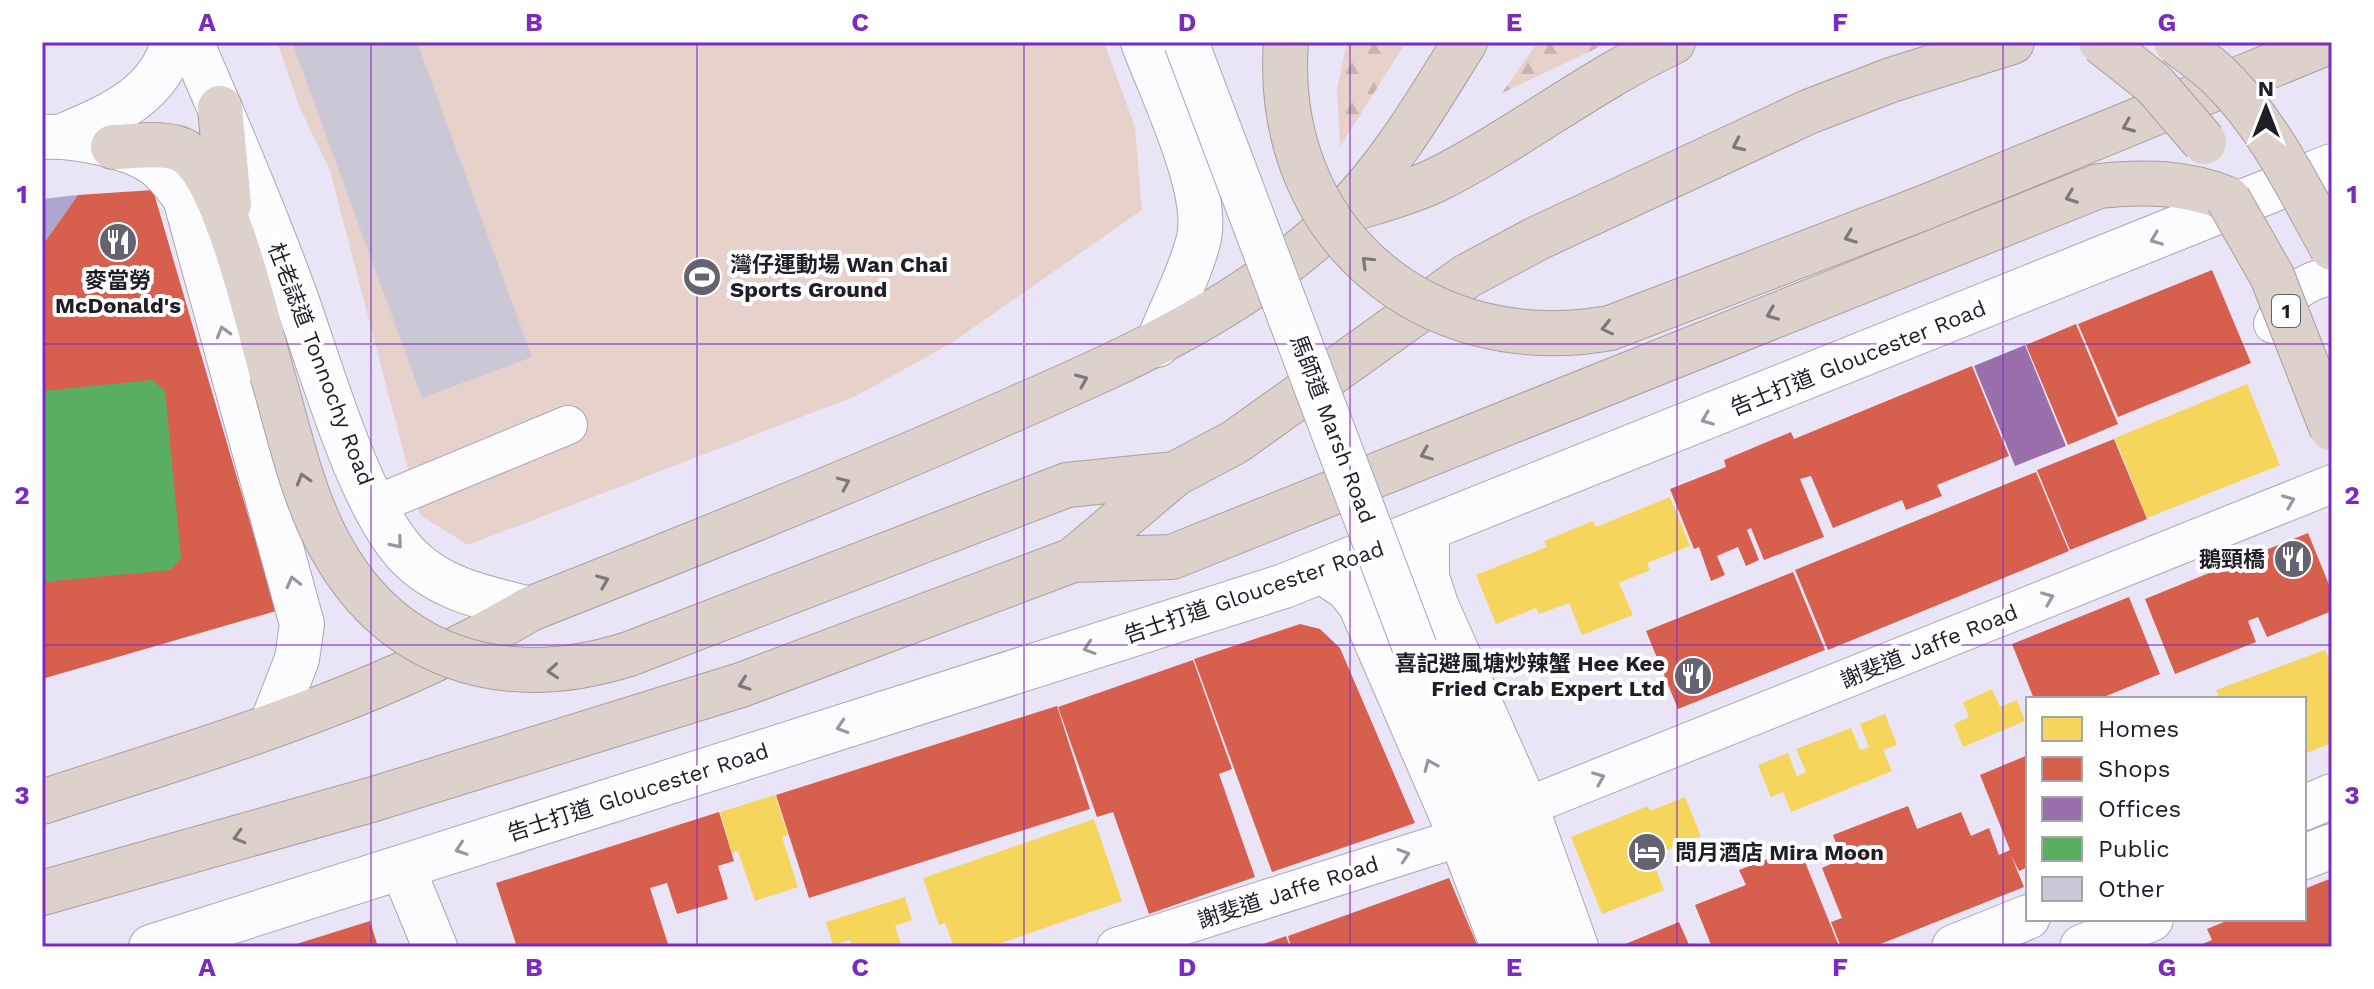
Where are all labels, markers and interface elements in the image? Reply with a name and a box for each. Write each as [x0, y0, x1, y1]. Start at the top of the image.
text: A [198, 7, 216, 37]
text: B [525, 7, 543, 37]
text: C [851, 7, 869, 37]
text: D [1178, 7, 1196, 37]
text: E [1506, 7, 1522, 37]
text: F [1832, 7, 1848, 37]
text: G [2158, 7, 2176, 37]
north arrow [2226, 68, 2306, 148]
text: N [2258, 76, 2274, 101]
one-way arrow [2122, 117, 2136, 133]
one-way arrow [1731, 135, 1746, 151]
text: 1 [16, 179, 28, 209]
text: 1 [2346, 179, 2358, 209]
one-way arrow [2065, 187, 2079, 204]
restaurant icon: 麥當勞 McDonald's [97, 221, 139, 263]
one-way arrow [1844, 227, 1858, 244]
one-way arrow [2150, 229, 2164, 245]
street label: 杜老誌道 Tonnochy Road [263, 239, 379, 489]
place label: 灣仔運動場 Wan Chai Sports Ground [730, 252, 948, 302]
sports icon: 灣仔運動場 Wan Chai Sports Ground [681, 256, 723, 298]
one-way arrow [1362, 257, 1376, 271]
place label: 麥當勞 McDonald's [55, 268, 181, 318]
street label: 告士打道 Gloucester Road [1727, 295, 1989, 421]
road number: 1 [2272, 295, 2300, 327]
one-way arrow [1766, 305, 1780, 321]
one-way arrow [1600, 319, 1614, 336]
one-way arrow [215, 325, 232, 339]
street label: 馬師道 Marsh Road [1286, 331, 1380, 527]
one-way arrow [1074, 373, 1088, 389]
one-way arrow [1701, 409, 1715, 425]
one-way arrow [1420, 445, 1434, 461]
one-way arrow [296, 473, 312, 486]
one-way arrow [835, 477, 850, 493]
text: 2 [14, 480, 30, 510]
text: 2 [2344, 480, 2360, 510]
one-way arrow [2281, 495, 2295, 511]
one-way arrow [387, 533, 402, 548]
street label: 告士打道 Gloucester Road [1121, 536, 1387, 648]
restaurant icon: 鵝頸橋 [2272, 538, 2314, 580]
place label: 鵝頸橋 [2199, 547, 2265, 572]
one-way arrow [595, 574, 609, 590]
one-way arrow [285, 576, 302, 590]
one-way arrow [2040, 591, 2054, 608]
street label: 謝斐道 Jaffe Road [1837, 599, 2021, 693]
one-way arrow [1083, 639, 1097, 655]
place label: 喜記避風塘炒辣蟹 Hee Kee Fried Crab Expert Ltd [1395, 651, 1665, 701]
restaurant icon: 喜記避風塘炒辣蟹 Hee Kee Fried Crab Expert Ltd [1672, 655, 1714, 697]
one-way arrow [546, 662, 559, 679]
one-way arrow [737, 674, 751, 690]
legend [2026, 697, 2306, 921]
text: Homes [2098, 715, 2179, 743]
one-way arrow [835, 718, 849, 734]
street label: 告士打道 Gloucester Road [504, 738, 772, 846]
text: Shops [2098, 755, 2170, 783]
one-way arrow [1423, 759, 1439, 774]
one-way arrow [1591, 772, 1605, 788]
text: 3 [14, 780, 30, 810]
text: 3 [2344, 780, 2360, 810]
text: Offices [2098, 795, 2181, 823]
one-way arrow [233, 828, 247, 845]
hotel icon: 問月酒店 Mira Moon [1626, 831, 1668, 873]
text: Public [2098, 835, 2170, 863]
one-way arrow [455, 839, 469, 855]
place label: 問月酒店 Mira Moon [1675, 840, 1884, 865]
one-way arrow [1396, 848, 1410, 864]
street label: 謝斐道 Jaffe Road [1194, 851, 1382, 933]
text: Other [2098, 875, 2165, 903]
text: A [198, 952, 216, 982]
text: B [525, 952, 543, 982]
text: C [851, 952, 869, 982]
text: D [1178, 952, 1196, 982]
text: E [1506, 952, 1522, 982]
text: F [1832, 952, 1848, 982]
text: G [2158, 952, 2176, 982]

